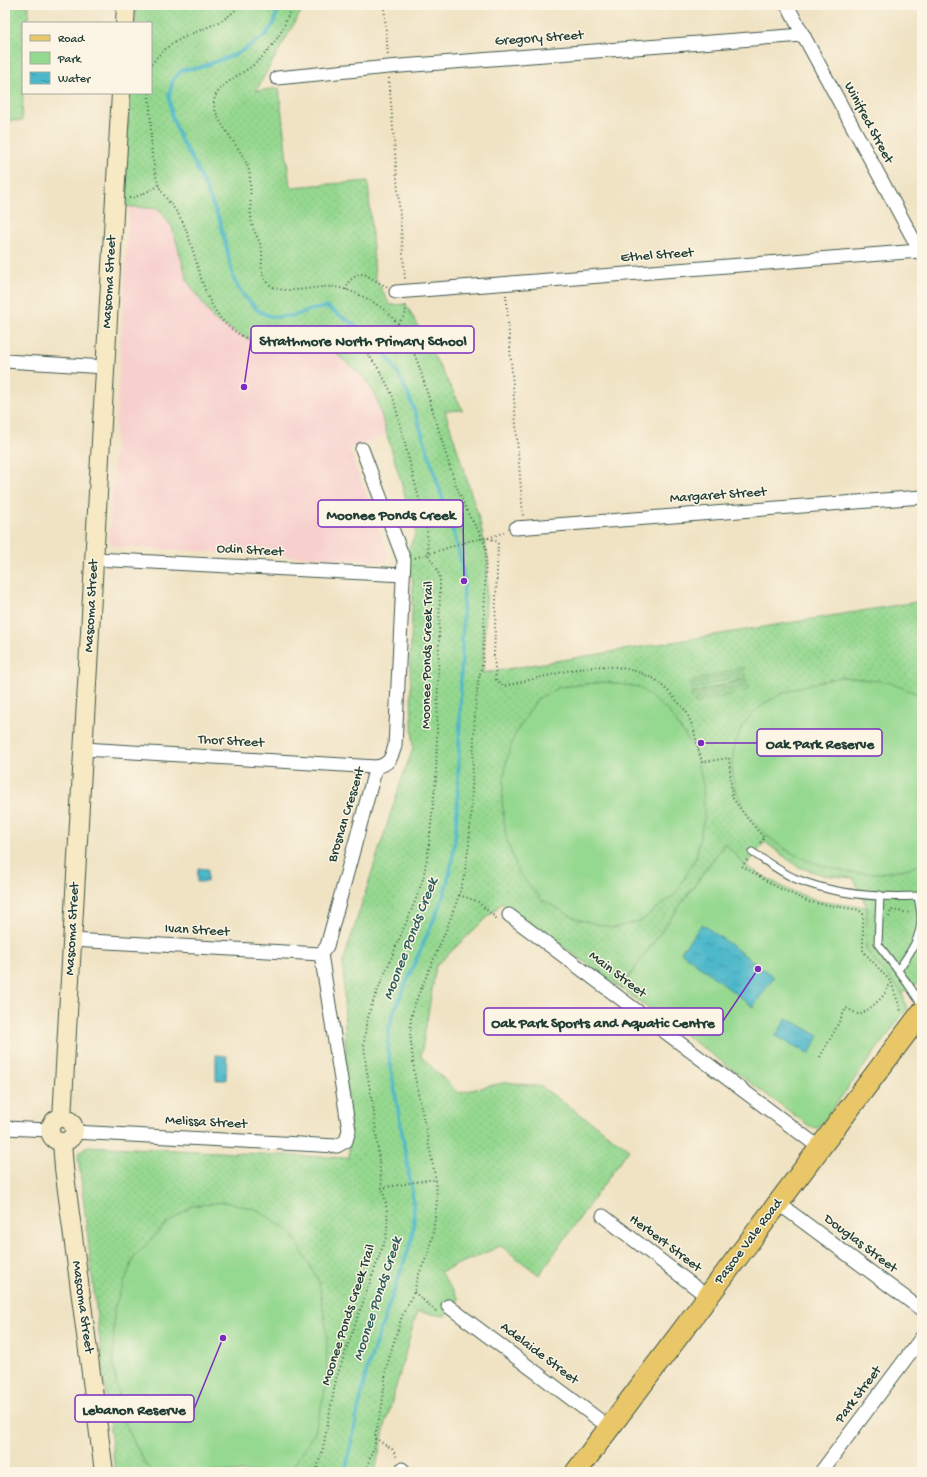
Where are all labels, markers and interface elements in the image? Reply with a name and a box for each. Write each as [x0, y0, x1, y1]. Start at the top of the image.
legend [22, 22, 152, 94]
street label: Gregory Street [494, 27, 585, 51]
text: Road [58, 33, 85, 47]
text: Park [57, 53, 83, 67]
text: Water [58, 73, 92, 87]
street label: Winifred Street [839, 79, 897, 168]
street label: Mascoma Street [99, 234, 121, 329]
street label: Ethel Street [620, 245, 695, 267]
callout: Strathmore North Primary School [251, 326, 474, 353]
text: Strathmore North Primary School [259, 333, 467, 351]
street label: Margaret Street [669, 484, 768, 508]
callout: Moonee Ponds Creek [318, 500, 463, 527]
text: Moonee Ponds Creek [327, 507, 458, 525]
street label: Odin Street [216, 541, 285, 561]
street label: Mascoma Street [81, 558, 103, 653]
street label: Moonee Ponds Creek Trail [418, 581, 438, 729]
callout: Oak Park Reserve [757, 729, 882, 756]
street label: Thor Street [197, 732, 266, 752]
text: Oak Park Reserve [766, 736, 875, 754]
street label: Brosnan Crescent [324, 764, 370, 865]
water label: Moonee Ponds Creek [380, 874, 443, 1002]
street label: Mascoma Street [62, 881, 84, 976]
street label: Ivan Street [164, 921, 231, 941]
street label: Main Street [585, 948, 650, 1003]
callout: Oak Park Sports and Aquatic Centre [484, 1008, 723, 1035]
text: Oak Park Sports and Aquatic Centre [491, 1015, 716, 1033]
street label: Melissa Street [165, 1112, 249, 1134]
street label: Pascoe Vale Road [711, 1194, 788, 1289]
street label: Douglas Street [819, 1210, 901, 1278]
street label: Herbert Street [625, 1211, 706, 1277]
water label: Moonee Ponds Creek [350, 1234, 407, 1363]
street label: Moonee Ponds Creek Trail [318, 1242, 380, 1388]
street label: Mascoma Street [67, 1260, 97, 1356]
street label: Adelaide Street [496, 1319, 583, 1390]
street label: Park Street [831, 1362, 887, 1428]
callout: Lebanon Reserve [75, 1395, 194, 1422]
text: Lebanon Reserve [82, 1402, 187, 1420]

